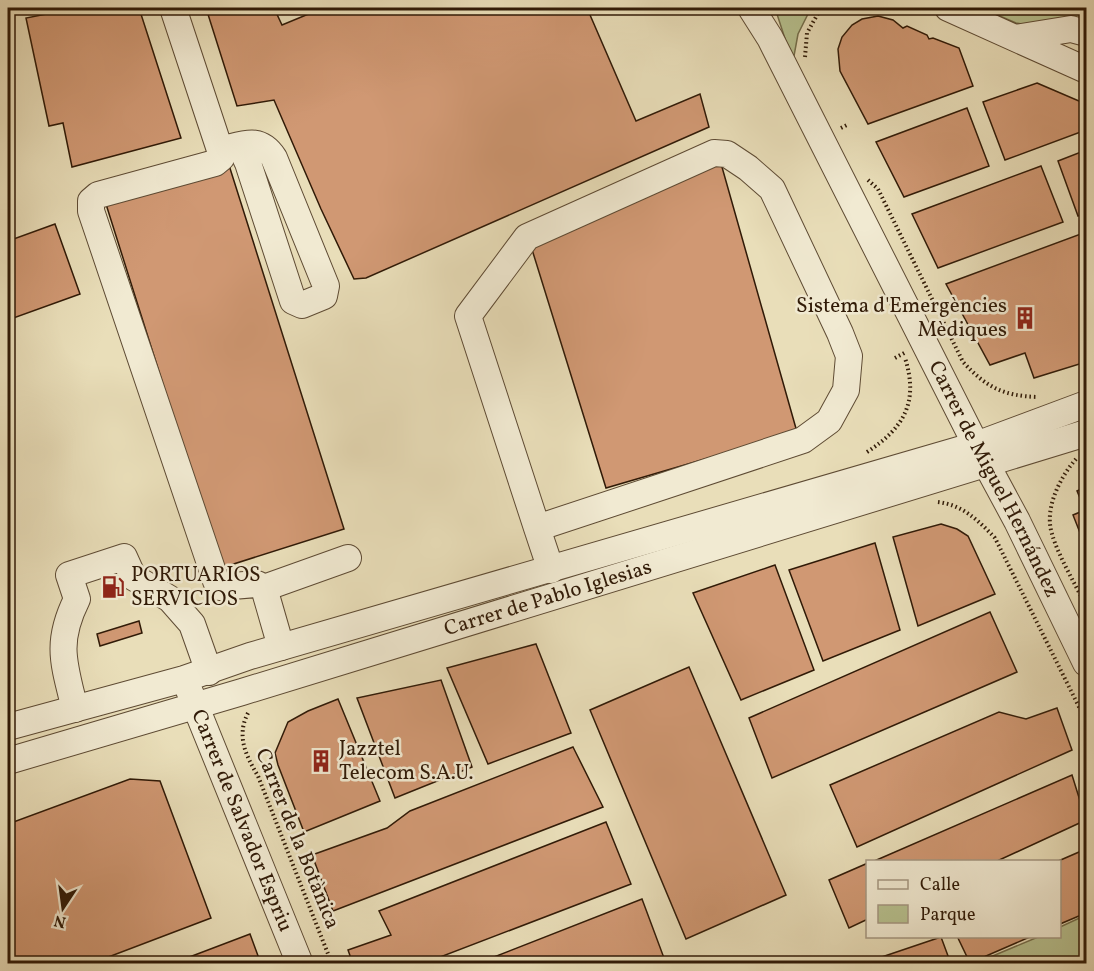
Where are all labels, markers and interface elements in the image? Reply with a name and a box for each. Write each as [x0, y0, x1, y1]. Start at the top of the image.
place label: Sistema d'Emergències Mèdiques [796, 292, 1007, 345]
building icon: Sistema d'Emergències Mèdiques [1012, 305, 1038, 331]
street label: Carrer de Miguel Hernández [921, 356, 1066, 602]
street label: Carrer de Pablo Iglesias [441, 553, 655, 644]
place label: PORTUARIOS SERVICIOS [131, 561, 261, 614]
fuel station icon: PORTUARIOS SERVICIOS [100, 574, 126, 600]
street label: Carrer de Salvador Espriu [184, 705, 300, 936]
place label: Jazztel Telecom S.A.U. [339, 735, 474, 788]
street label: Carrer de la Botànica [248, 744, 346, 934]
building icon: Jazztel Telecom S.A.U. [308, 748, 334, 774]
legend [866, 860, 1061, 938]
text: Calle [920, 873, 960, 898]
north arrow [33, 878, 93, 938]
text: Parque [920, 903, 975, 928]
text: N [52, 909, 68, 933]

